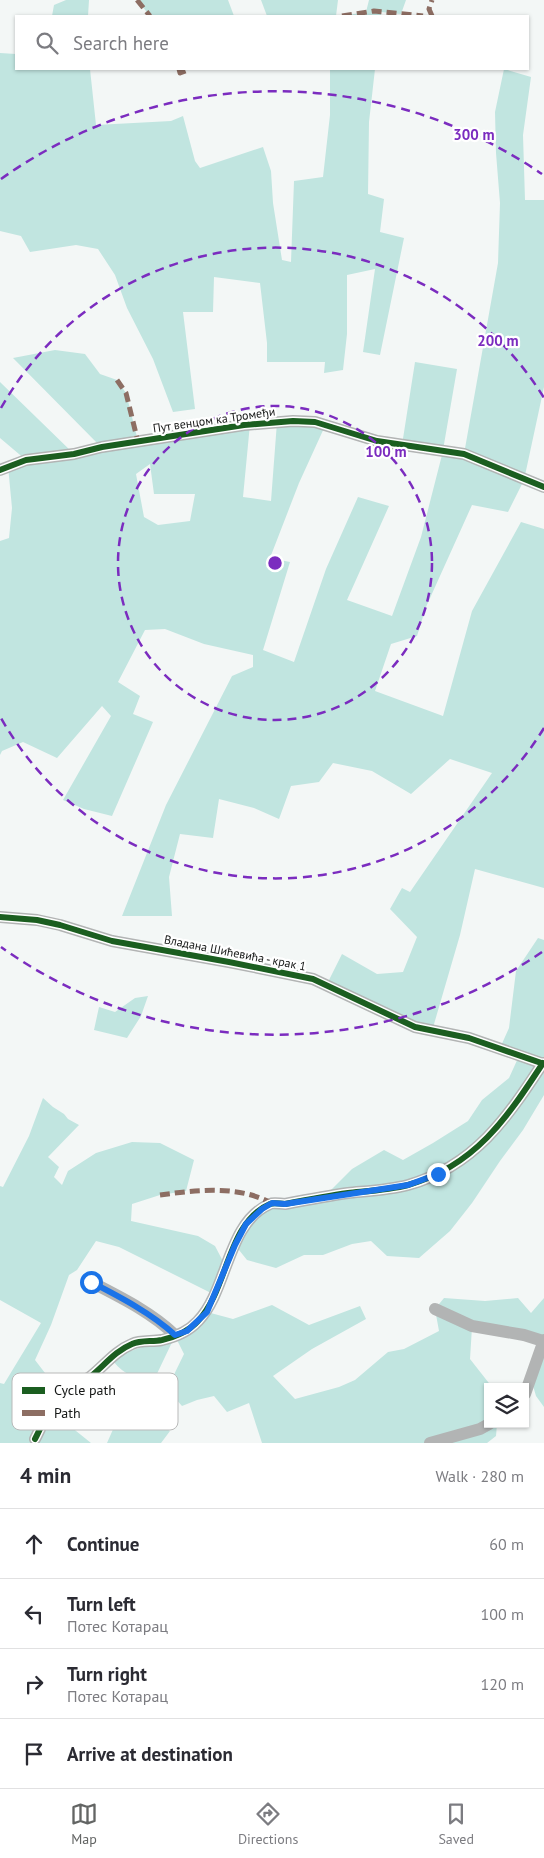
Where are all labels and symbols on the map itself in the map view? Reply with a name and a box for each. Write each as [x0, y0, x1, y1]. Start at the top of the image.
text: 300 m [453, 125, 495, 144]
text: 200 m [477, 331, 519, 350]
street label: Пут венцом ка Тромеђи [152, 403, 276, 436]
text: 100 m [365, 442, 407, 461]
centre of rings [266, 554, 284, 572]
street label: Владана Шићевића - крак 1 [163, 931, 307, 974]
route end [427, 1163, 450, 1186]
route start [80, 1271, 103, 1294]
legend [12, 1373, 178, 1430]
text: Cycle path [54, 1381, 116, 1399]
text: Path [54, 1404, 81, 1422]

